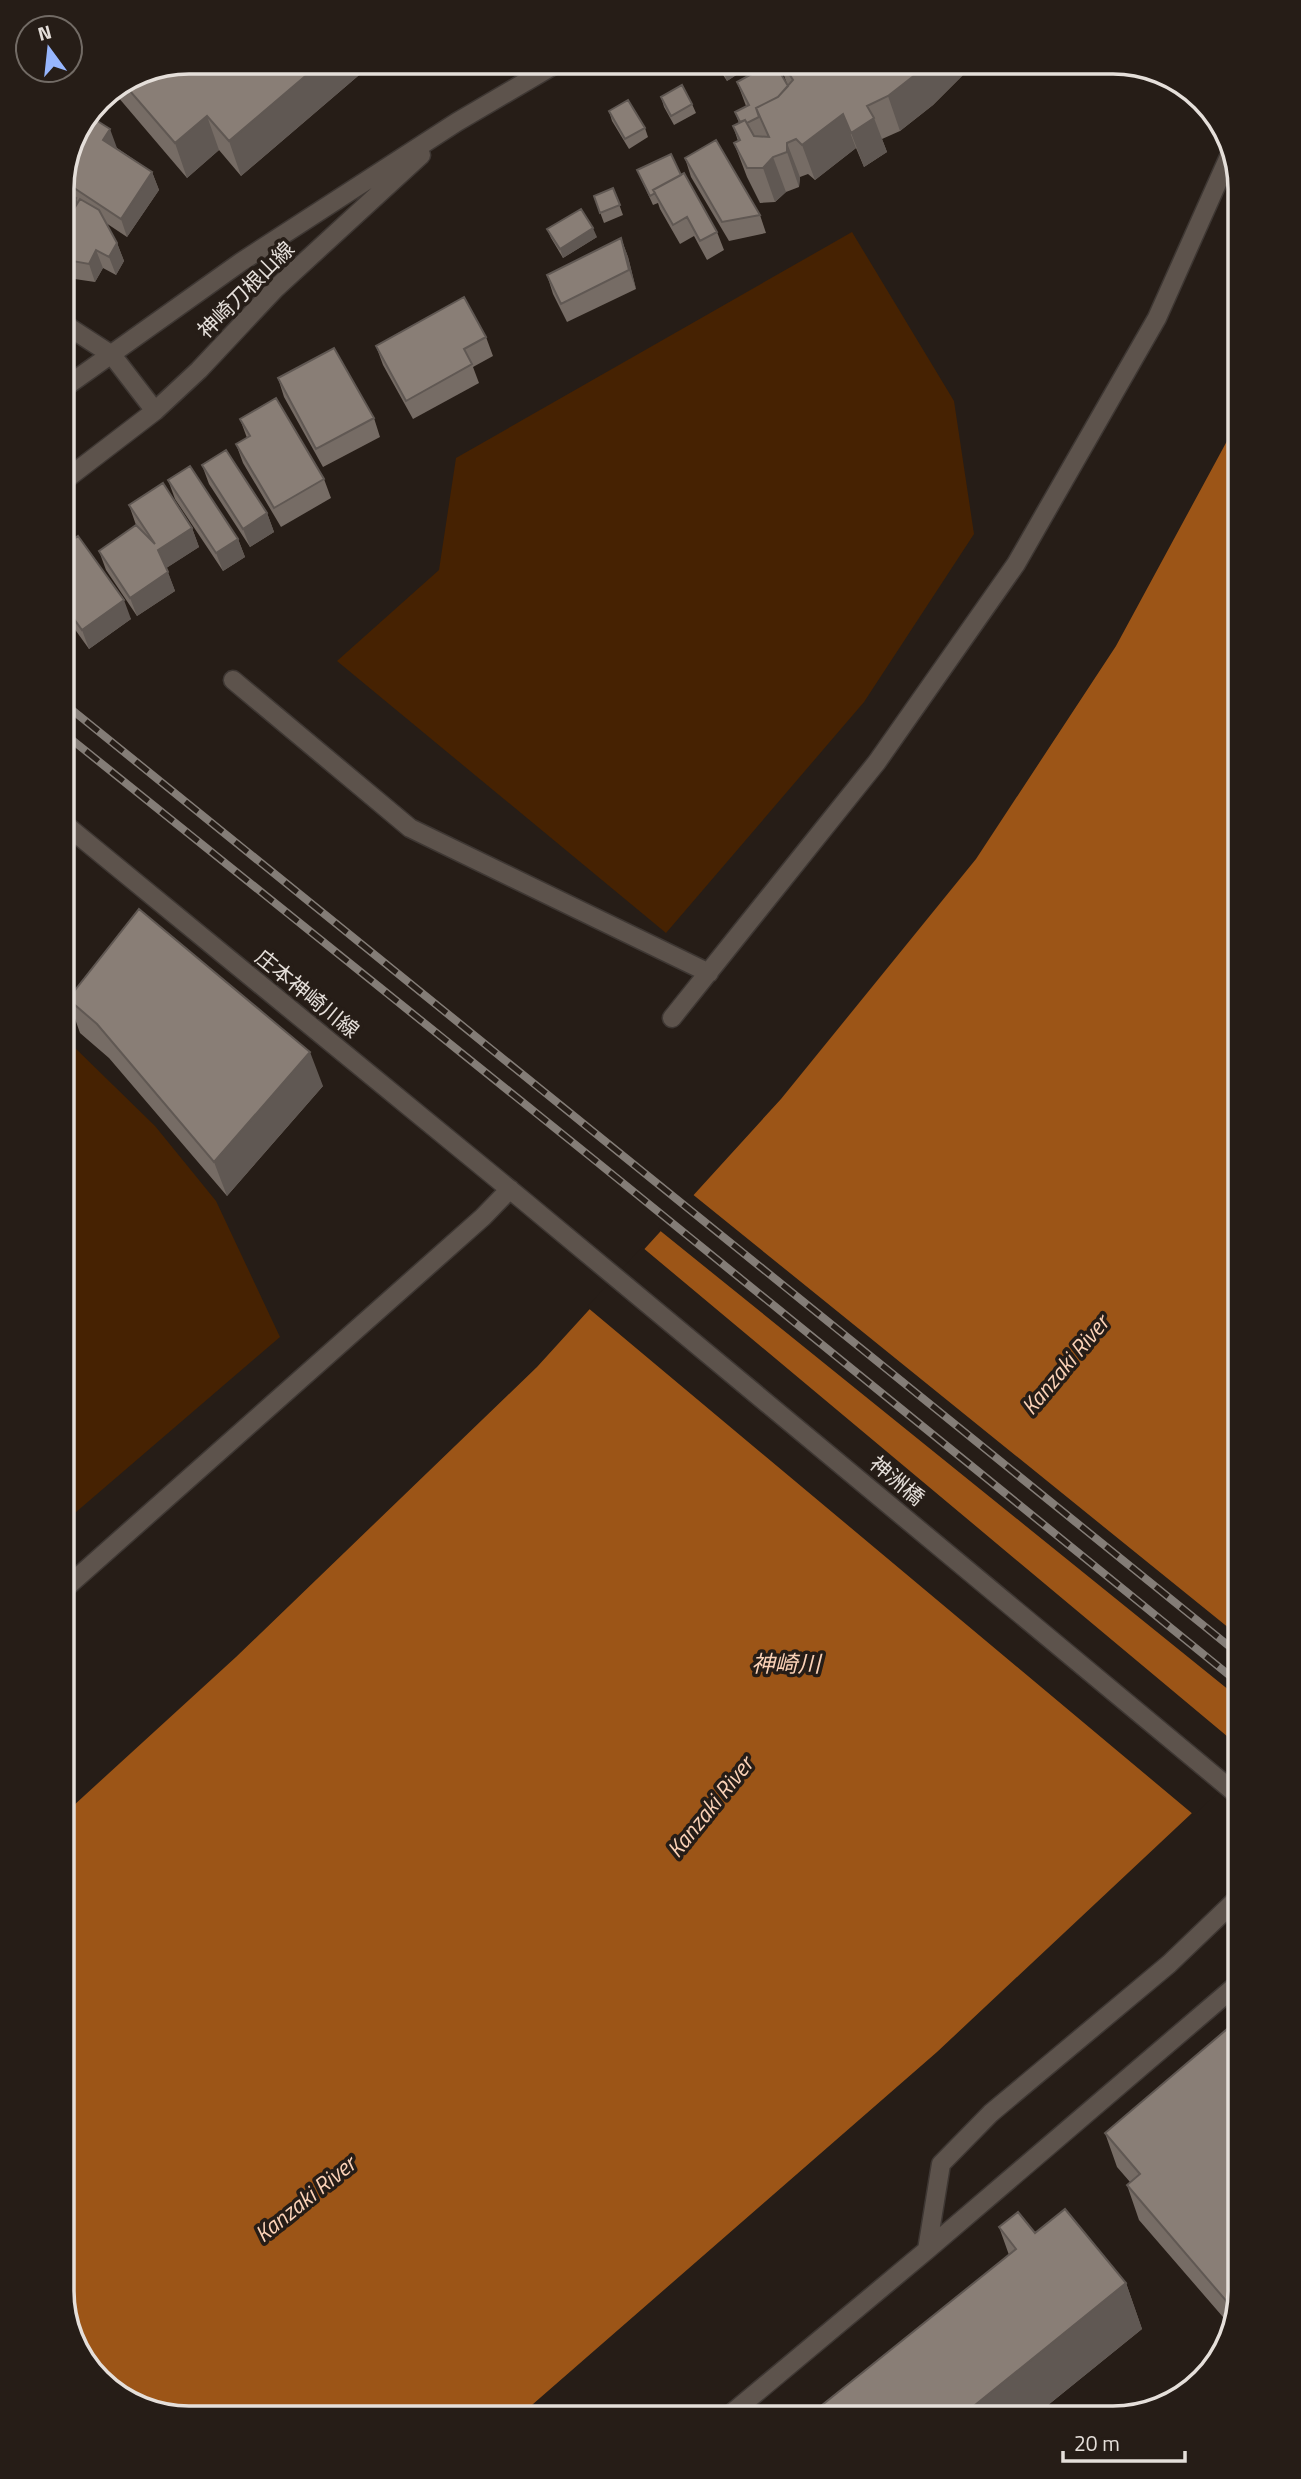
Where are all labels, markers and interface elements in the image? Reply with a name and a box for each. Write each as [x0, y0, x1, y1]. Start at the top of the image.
north arrow [14, 14, 84, 84]
text: N [34, 16, 55, 48]
street label: 神崎刀根山線 [189, 233, 301, 345]
street label: 庄本神崎川線 [249, 941, 367, 1045]
water label: Kanzaki River [1012, 1305, 1119, 1422]
street label: 神洲橋 [863, 1448, 932, 1513]
water label: 神崎川 [752, 1646, 824, 1681]
water label: Kanzaki River [658, 1746, 763, 1865]
water label: Kanzaki River [247, 2145, 365, 2250]
scale bar [1063, 2420, 1186, 2464]
text: 20 m [1074, 2427, 1120, 2459]

